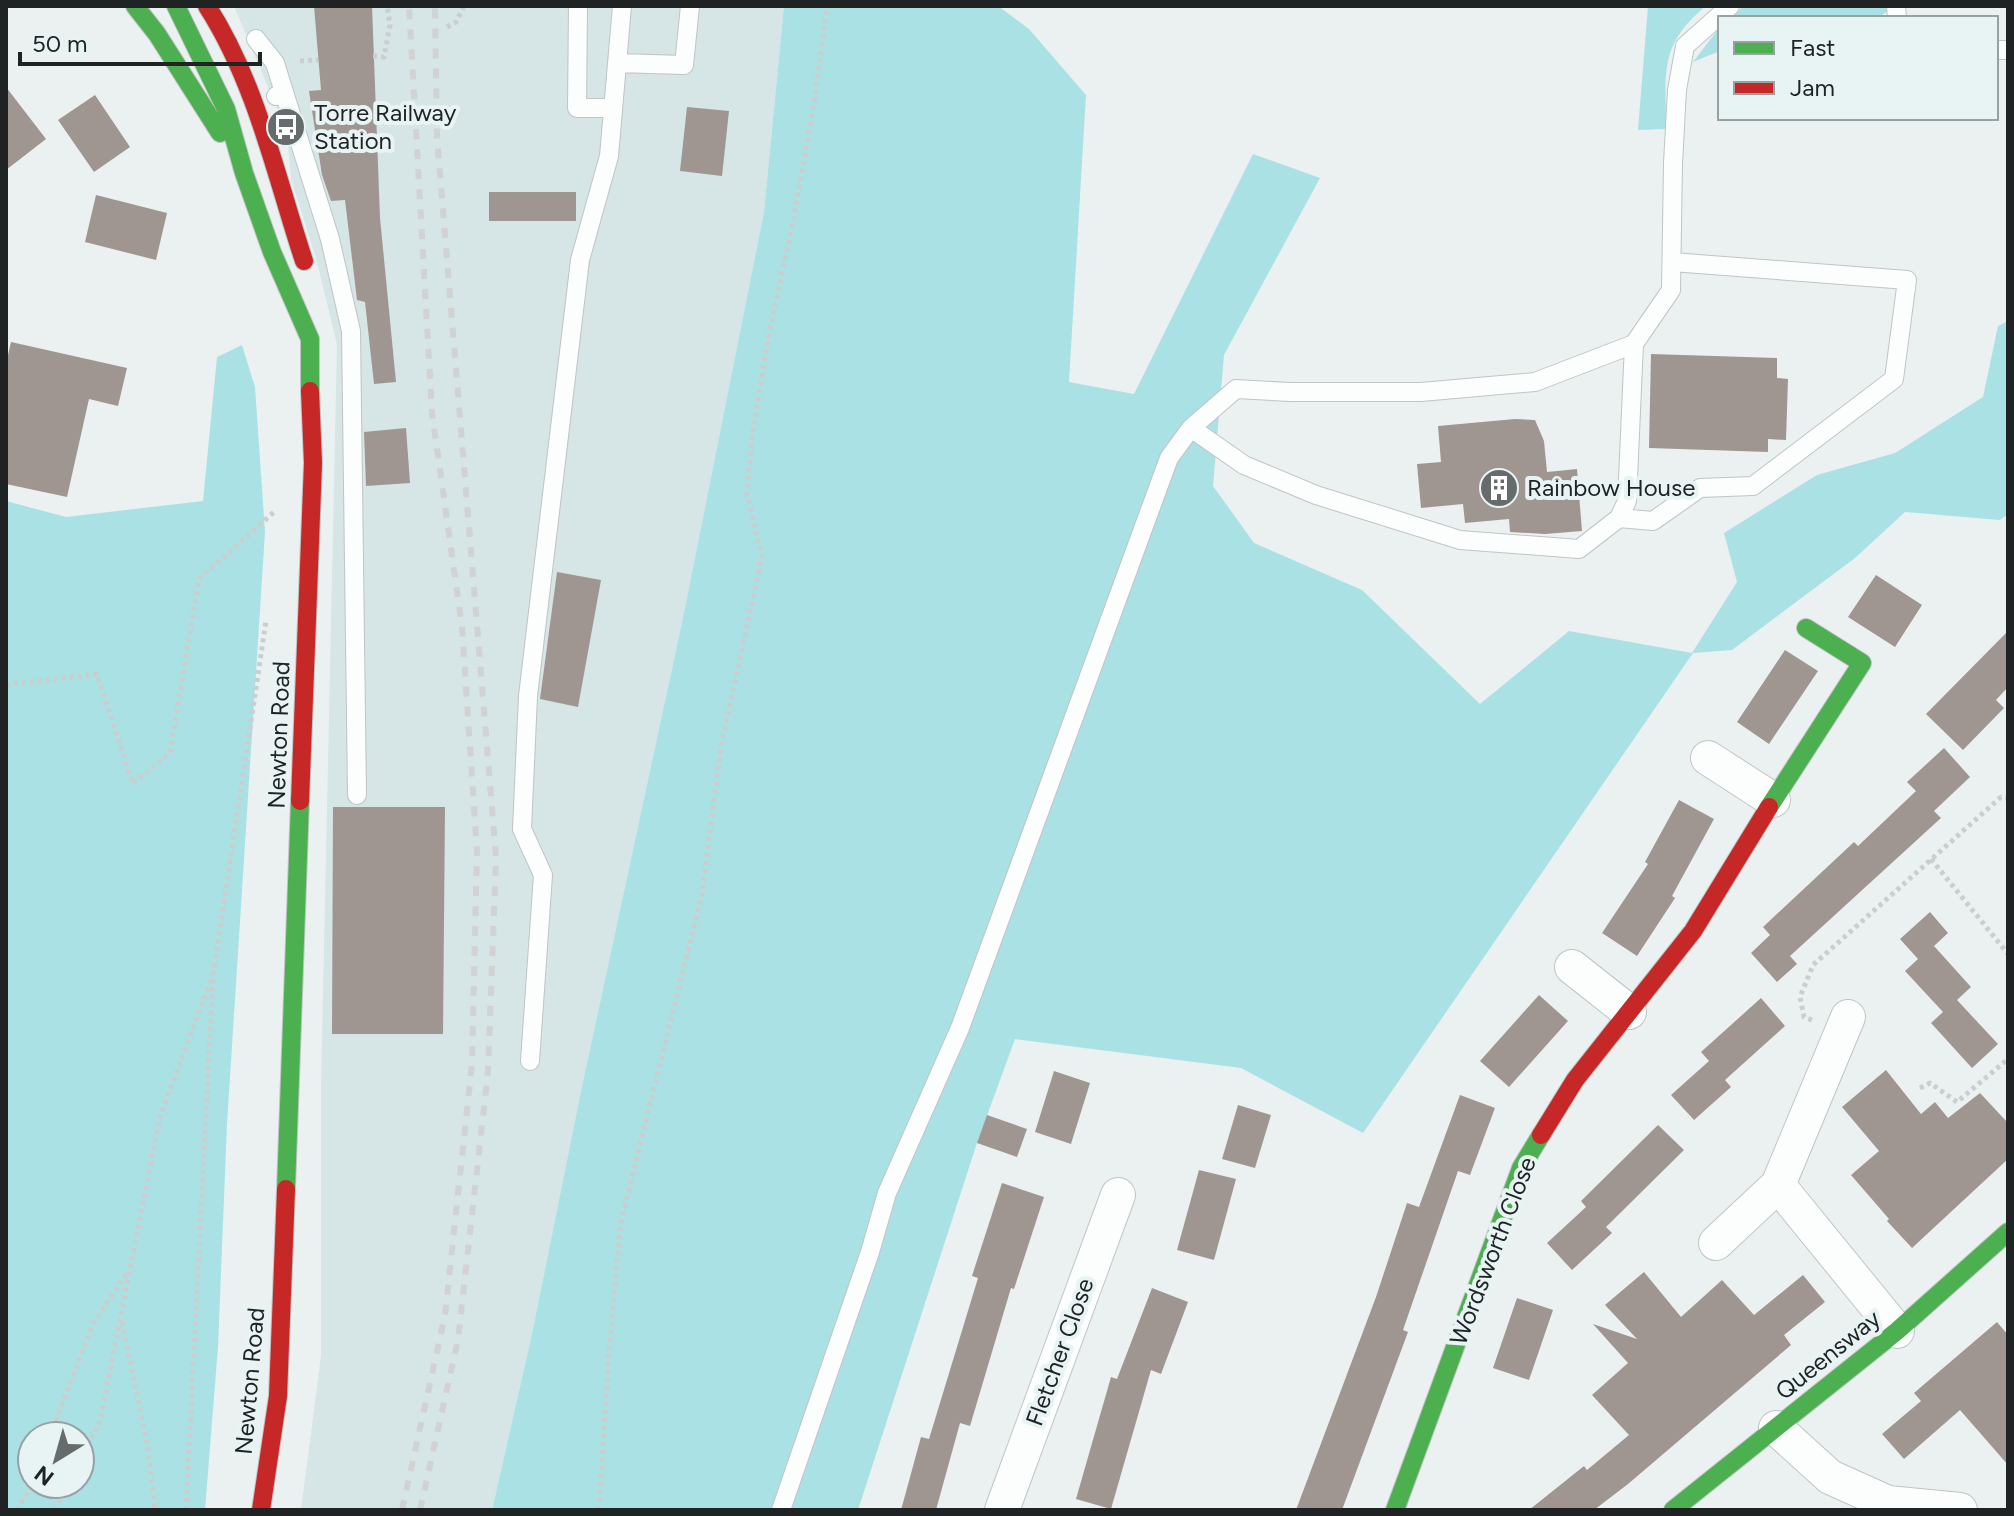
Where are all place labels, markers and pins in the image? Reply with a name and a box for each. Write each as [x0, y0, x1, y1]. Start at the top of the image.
place label: Torre Railway Station [314, 98, 457, 155]
bus stop icon: Torre Railway Station [265, 106, 307, 148]
building icon: Rainbow House [1478, 467, 1520, 509]
place label: Rainbow House [1527, 473, 1695, 502]

